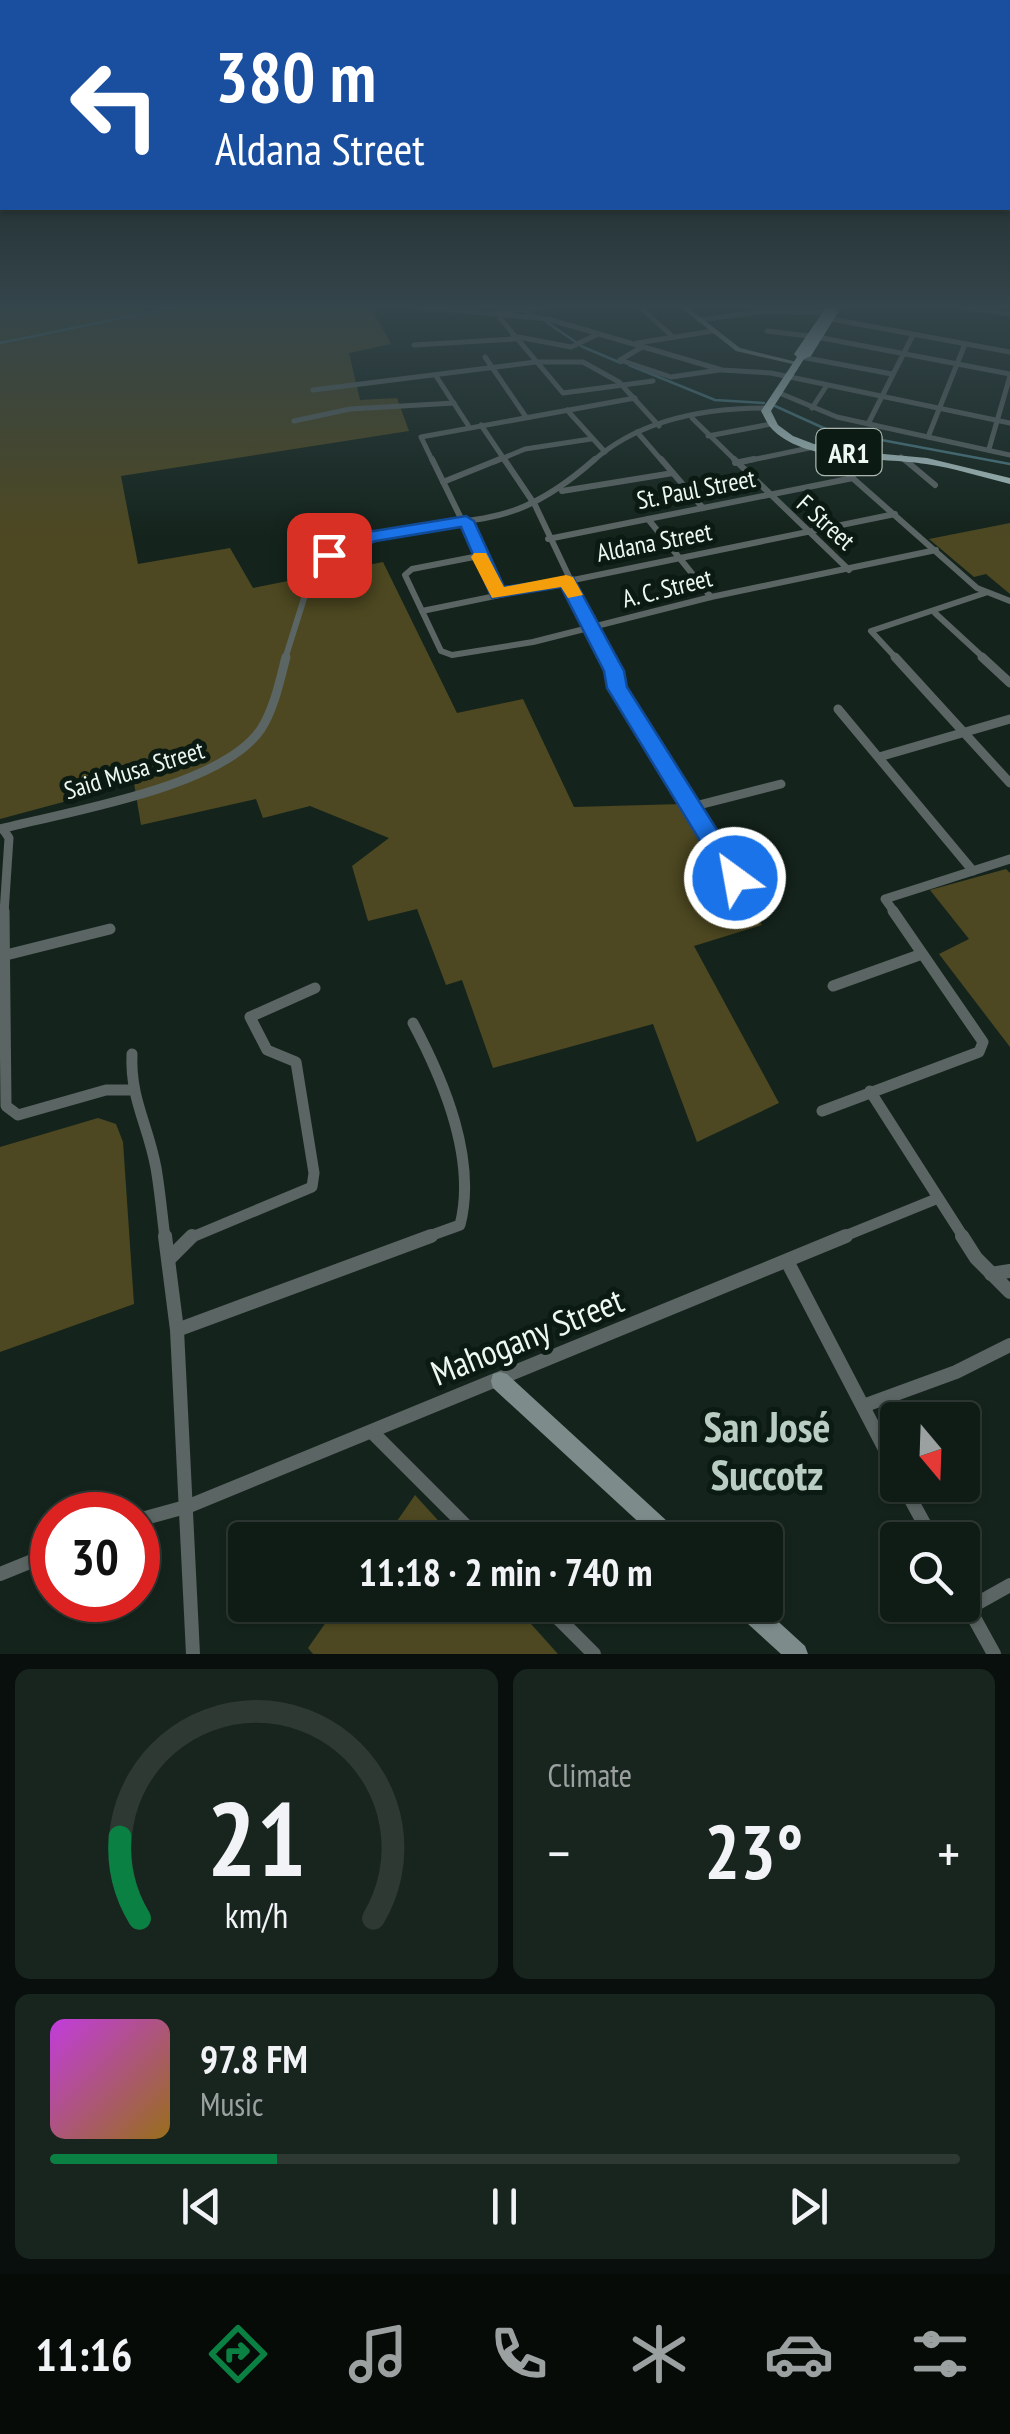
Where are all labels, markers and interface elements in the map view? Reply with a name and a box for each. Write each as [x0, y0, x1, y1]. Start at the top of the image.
text: 380 m [215, 31, 376, 121]
icon: left [50, 40, 180, 170]
text: Aldana Street [215, 119, 425, 177]
road number: AR1 [816, 429, 882, 475]
street label: St. Paul Street [634, 462, 758, 516]
street label: F Street [790, 488, 862, 557]
pin [287, 513, 372, 598]
street label: Aldana Street [594, 515, 714, 569]
icon: arrive [302, 528, 357, 583]
street label: A. C. Street [619, 561, 715, 615]
street label: Said Musa Street [60, 734, 208, 806]
position arrow [683, 826, 787, 930]
street label: Mahogany Street [424, 1276, 630, 1395]
district label: San José Succotz [704, 1399, 830, 1502]
north arrow [880, 1402, 980, 1502]
map controls [880, 1402, 980, 1622]
speed limit sign: 30 [30, 1492, 160, 1622]
button: search [880, 1522, 980, 1622]
text: 11:18 · 2 min · 740 m [359, 1547, 652, 1596]
text: Climate [548, 1754, 632, 1796]
text: 21 [207, 1770, 306, 1905]
text: 23° [704, 1803, 803, 1900]
text: − [548, 1817, 570, 1888]
text: + [937, 1817, 960, 1888]
text: km/h [225, 1892, 288, 1938]
text: 97.8 FM [200, 2034, 308, 2083]
text: Music [200, 2083, 263, 2125]
icon: previous [174, 2179, 229, 2234]
icon: pause [477, 2179, 532, 2234]
icon: next [781, 2179, 836, 2234]
icon: directions [203, 2319, 273, 2389]
icon: music [343, 2319, 413, 2389]
icon: phone [484, 2319, 554, 2389]
icon: climate [624, 2319, 694, 2389]
icon: car [764, 2319, 834, 2389]
icon: filters [905, 2319, 975, 2389]
text: 11:16 [35, 2325, 133, 2383]

